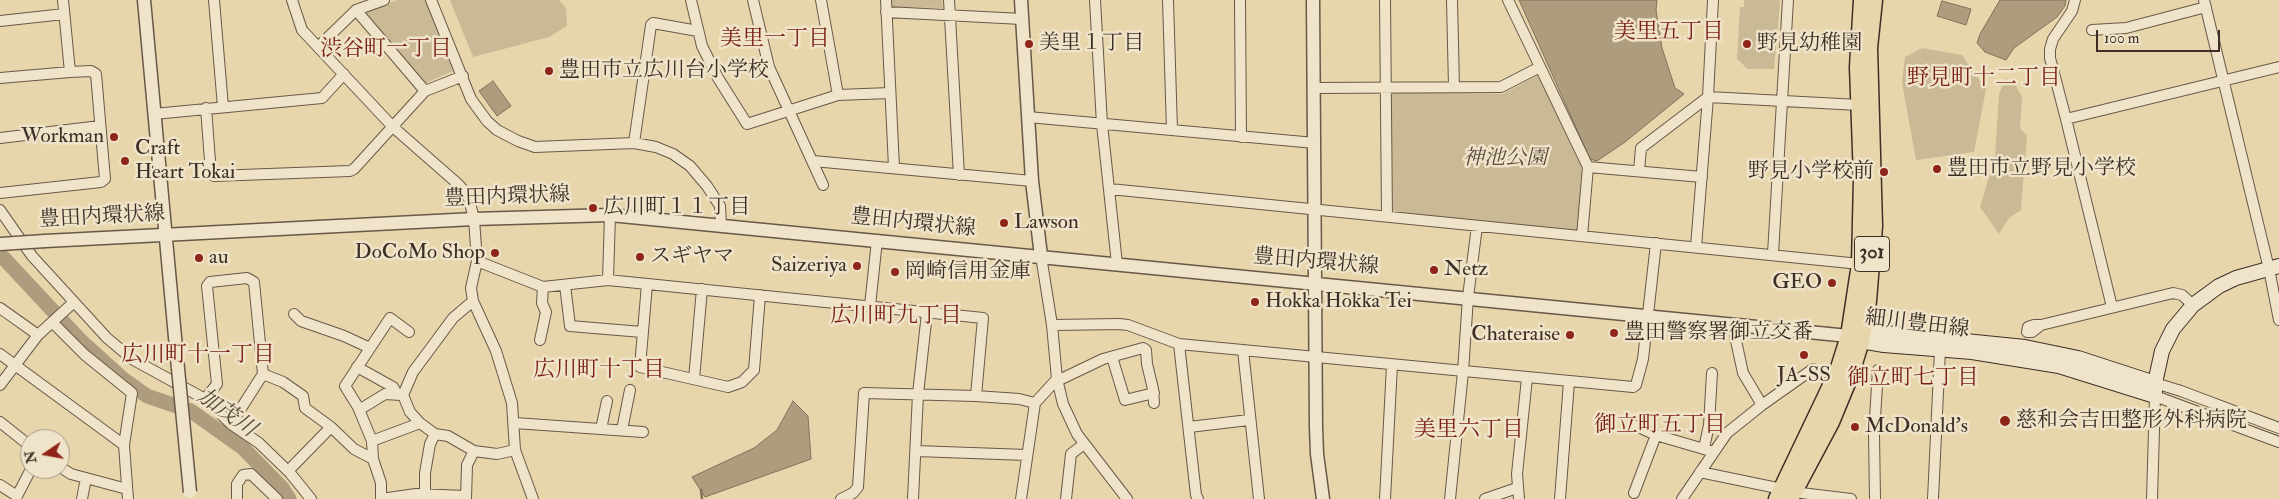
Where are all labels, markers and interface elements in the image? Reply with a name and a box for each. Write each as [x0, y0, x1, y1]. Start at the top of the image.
district label: 美里五丁目 [1614, 20, 1724, 46]
scale bar [2099, 20, 2223, 52]
district label: 美里一丁目 [720, 27, 830, 53]
text: 100 m [2104, 29, 2139, 48]
place label: 美里１丁目 [1039, 31, 1144, 57]
place label: 野見幼稚園 [1757, 31, 1862, 57]
district label: 渋谷町一丁目 [320, 37, 452, 63]
marker: 美里１丁目 [1023, 38, 1035, 50]
marker: 野見幼稚園 [1741, 38, 1753, 50]
place label: 豊田市立広川台小学校 [559, 58, 769, 84]
marker: 豊田市立広川台小学校 [543, 65, 555, 77]
district label: 野見町十二丁目 [1907, 66, 2061, 92]
place label: Workman [21, 124, 104, 150]
marker: Workman [108, 131, 120, 143]
place label: Craft Heart Tokai [135, 136, 235, 186]
park label: 神池公園 [1463, 146, 1547, 172]
marker: Craft Heart Tokai [119, 155, 131, 167]
place label: 豊田市立野見小学校 [1947, 156, 2136, 182]
place label: 野見小学校前 [1748, 159, 1874, 185]
marker: 豊田市立野見小学校 [1931, 163, 1943, 175]
marker: 野見小学校前 [1878, 166, 1890, 178]
street label: 豊田内環状線 [444, 183, 570, 213]
place label: 広川町１１丁目 [603, 195, 750, 221]
street label: 豊田内環状線 [38, 202, 166, 234]
marker: 広川町１１丁目 [587, 202, 599, 214]
street label: 豊田内環状線 [849, 205, 977, 243]
place label: Lawson [1014, 210, 1079, 236]
marker: Lawson [998, 217, 1010, 229]
road number: 301 [1854, 236, 1890, 272]
place label: DoCoMo Shop [355, 240, 485, 266]
place label: スギヤマ [650, 244, 734, 270]
place label: au [209, 245, 229, 271]
street label: 豊田内環状線 [1252, 245, 1380, 281]
marker: DoCoMo Shop [489, 247, 501, 259]
marker: スギヤマ [634, 251, 646, 263]
marker: au [193, 252, 205, 264]
place label: Saizeriya [771, 253, 847, 279]
place label: Netz [1444, 257, 1488, 283]
place label: 岡崎信用金庫 [905, 259, 1031, 285]
marker: Saizeriya [851, 260, 863, 272]
marker: Netz [1428, 264, 1440, 276]
marker: 岡崎信用金庫 [889, 266, 901, 278]
place label: GEO [1772, 270, 1822, 296]
marker: GEO [1826, 277, 1838, 289]
place label: Hokka Hokka Tei [1265, 289, 1412, 315]
marker: Hokka Hokka Tei [1249, 296, 1261, 308]
district label: 広川町九丁目 [830, 304, 962, 330]
street label: 細川豊田線 [1863, 306, 1971, 344]
place label: 豊田警察署御立交番 [1624, 320, 1813, 346]
place label: Chateraise [1471, 322, 1560, 348]
marker: 豊田警察署御立交番 [1608, 327, 1620, 339]
marker: Chateraise [1564, 329, 1576, 341]
district label: 広川町十一丁目 [121, 343, 275, 369]
marker: JA-SS [1798, 349, 1810, 361]
district label: 広川町十丁目 [533, 358, 665, 384]
place label: JA-SS [1777, 363, 1831, 389]
district label: 御立町七丁目 [1847, 366, 1979, 392]
water label: 加茂川 [191, 384, 261, 444]
place label: 慈和会吉田整形外科病院 [2016, 408, 2247, 434]
district label: 御立町五丁目 [1594, 413, 1726, 439]
place label: McDonald's [1865, 414, 1968, 440]
marker: 慈和会吉田整形外科病院 [1998, 414, 2012, 428]
district label: 美里六丁目 [1414, 418, 1524, 444]
marker: McDonald's [1849, 421, 1861, 433]
north arrow [20, 429, 70, 479]
text: N [21, 449, 40, 465]

